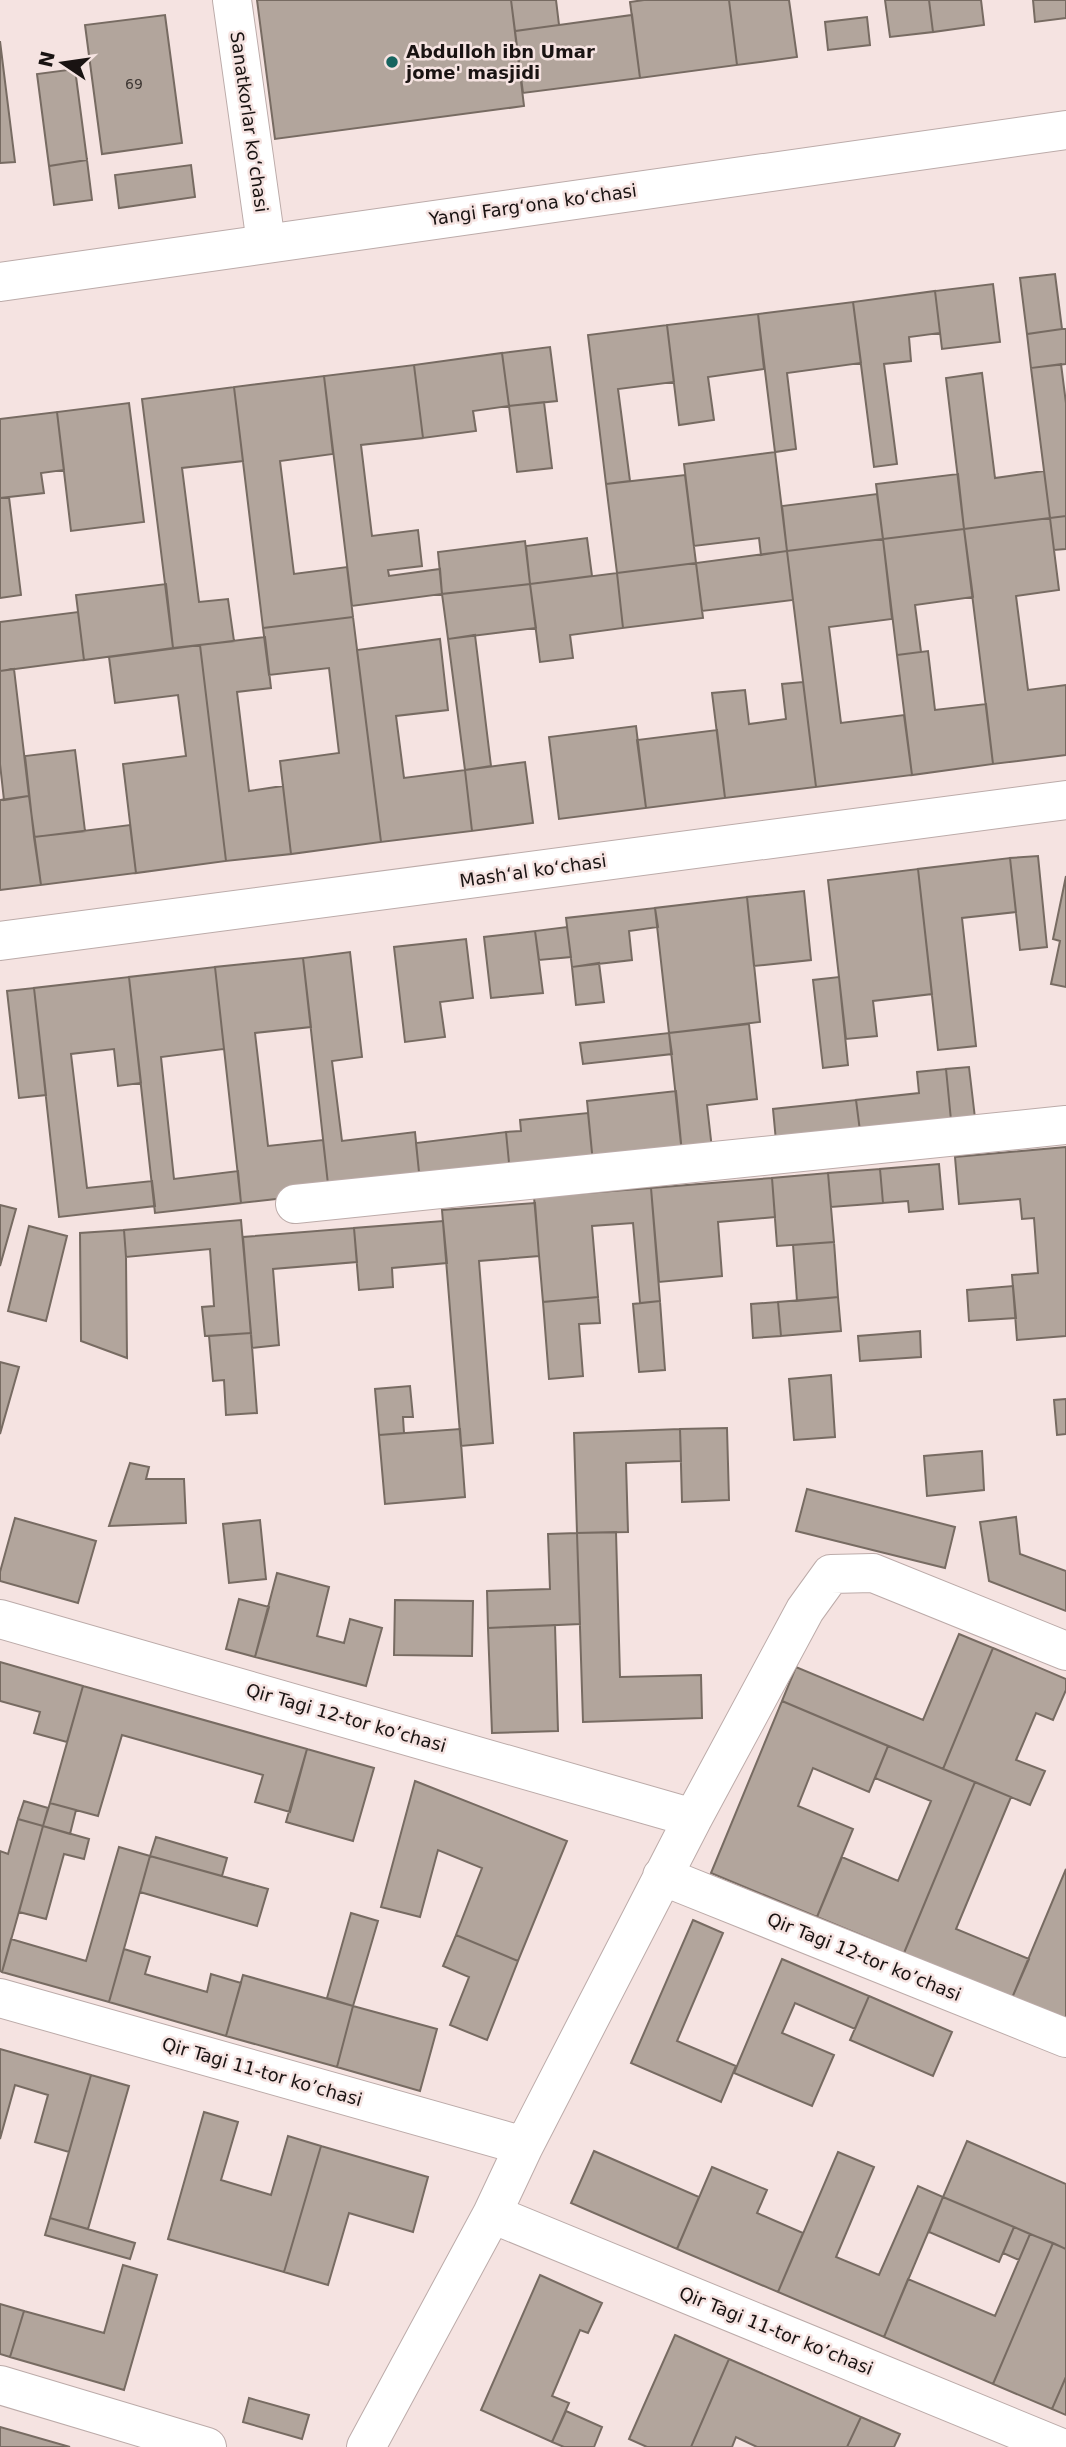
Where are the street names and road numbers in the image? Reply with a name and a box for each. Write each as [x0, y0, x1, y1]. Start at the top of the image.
street label: Sanatkorlar koʻchasi [226, 30, 273, 214]
street label: Yangi Fargʻona koʻchasi [427, 180, 638, 230]
street label: Mashʻal koʻchasi [458, 850, 608, 891]
street label: Qir Tagi 12-tor koʼchasi [244, 1679, 449, 1756]
street label: Qir Tagi 12-tor koʼchasi [764, 1908, 964, 2005]
street label: Qir Tagi 11-tor koʼchasi [160, 2033, 365, 2110]
street label: Qir Tagi 11-tor koʼchasi [676, 2282, 876, 2379]

